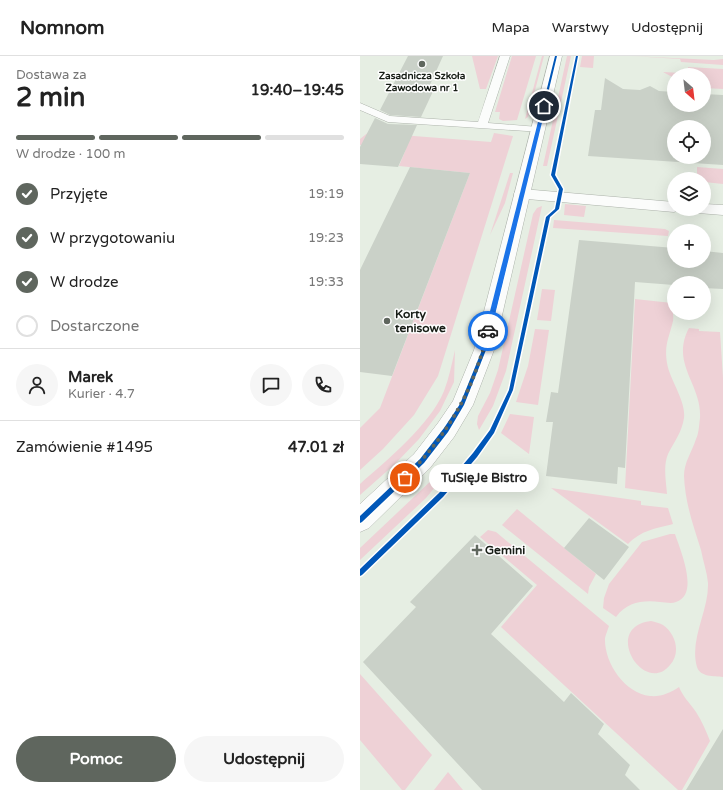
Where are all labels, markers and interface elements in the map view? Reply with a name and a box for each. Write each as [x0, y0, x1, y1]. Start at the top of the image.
text: Nomnom [20, 17, 105, 39]
text: Mapa [492, 19, 530, 36]
text: Warstwy [552, 19, 609, 36]
text: Udostępnij [631, 19, 703, 36]
marker: Zasadnicza Szkoła Zawodowa nr 1 [417, 59, 427, 69]
text: Dostawa za [16, 67, 86, 83]
north arrow [667, 68, 711, 112]
map controls [667, 68, 711, 320]
place label: Zasadnicza Szkoła Zawodowa nr 1 [379, 70, 466, 94]
text: 19:40–19:45 [251, 81, 344, 99]
text: 2 min [16, 82, 85, 113]
pin [527, 89, 561, 123]
icon: home [533, 95, 555, 117]
button: locate [667, 120, 711, 164]
text: W drodze · 100 m [16, 146, 125, 162]
button: layers [667, 172, 711, 216]
icon: check [16, 183, 38, 205]
text: Przyjęte [50, 185, 108, 203]
text: 19:19 [308, 186, 344, 202]
button: + [667, 224, 711, 268]
icon: check [16, 227, 38, 249]
text: W przygotowaniu [50, 229, 175, 247]
text: 19:23 [308, 230, 344, 246]
icon: check [16, 271, 38, 293]
text: W drodze [50, 273, 119, 291]
text: 19:33 [308, 274, 344, 290]
button: − [667, 276, 711, 320]
place label: Korty tenisowe [394, 307, 446, 335]
courier [468, 311, 508, 351]
marker: Korty tenisowe [382, 316, 392, 326]
text: Dostarczone [50, 317, 139, 335]
icon: car [477, 320, 499, 342]
button: person [16, 364, 58, 406]
button: chat [250, 364, 292, 406]
button: phone [302, 364, 344, 406]
text: Marek [68, 368, 113, 386]
text: Kurier · 4.7 [68, 386, 135, 402]
text: Zamówienie #1495 [16, 438, 153, 456]
text: 47.01 zł [288, 438, 344, 456]
pin [388, 461, 422, 495]
callout: TuSięJe Bistro [429, 464, 539, 492]
icon: bag [394, 467, 416, 489]
text: TuSięJe Bistro [441, 470, 527, 486]
place label: Gemini [485, 543, 525, 557]
marker: Gemini [472, 545, 482, 555]
button: Pomoc [16, 736, 176, 782]
button: Udostępnij [184, 736, 344, 782]

